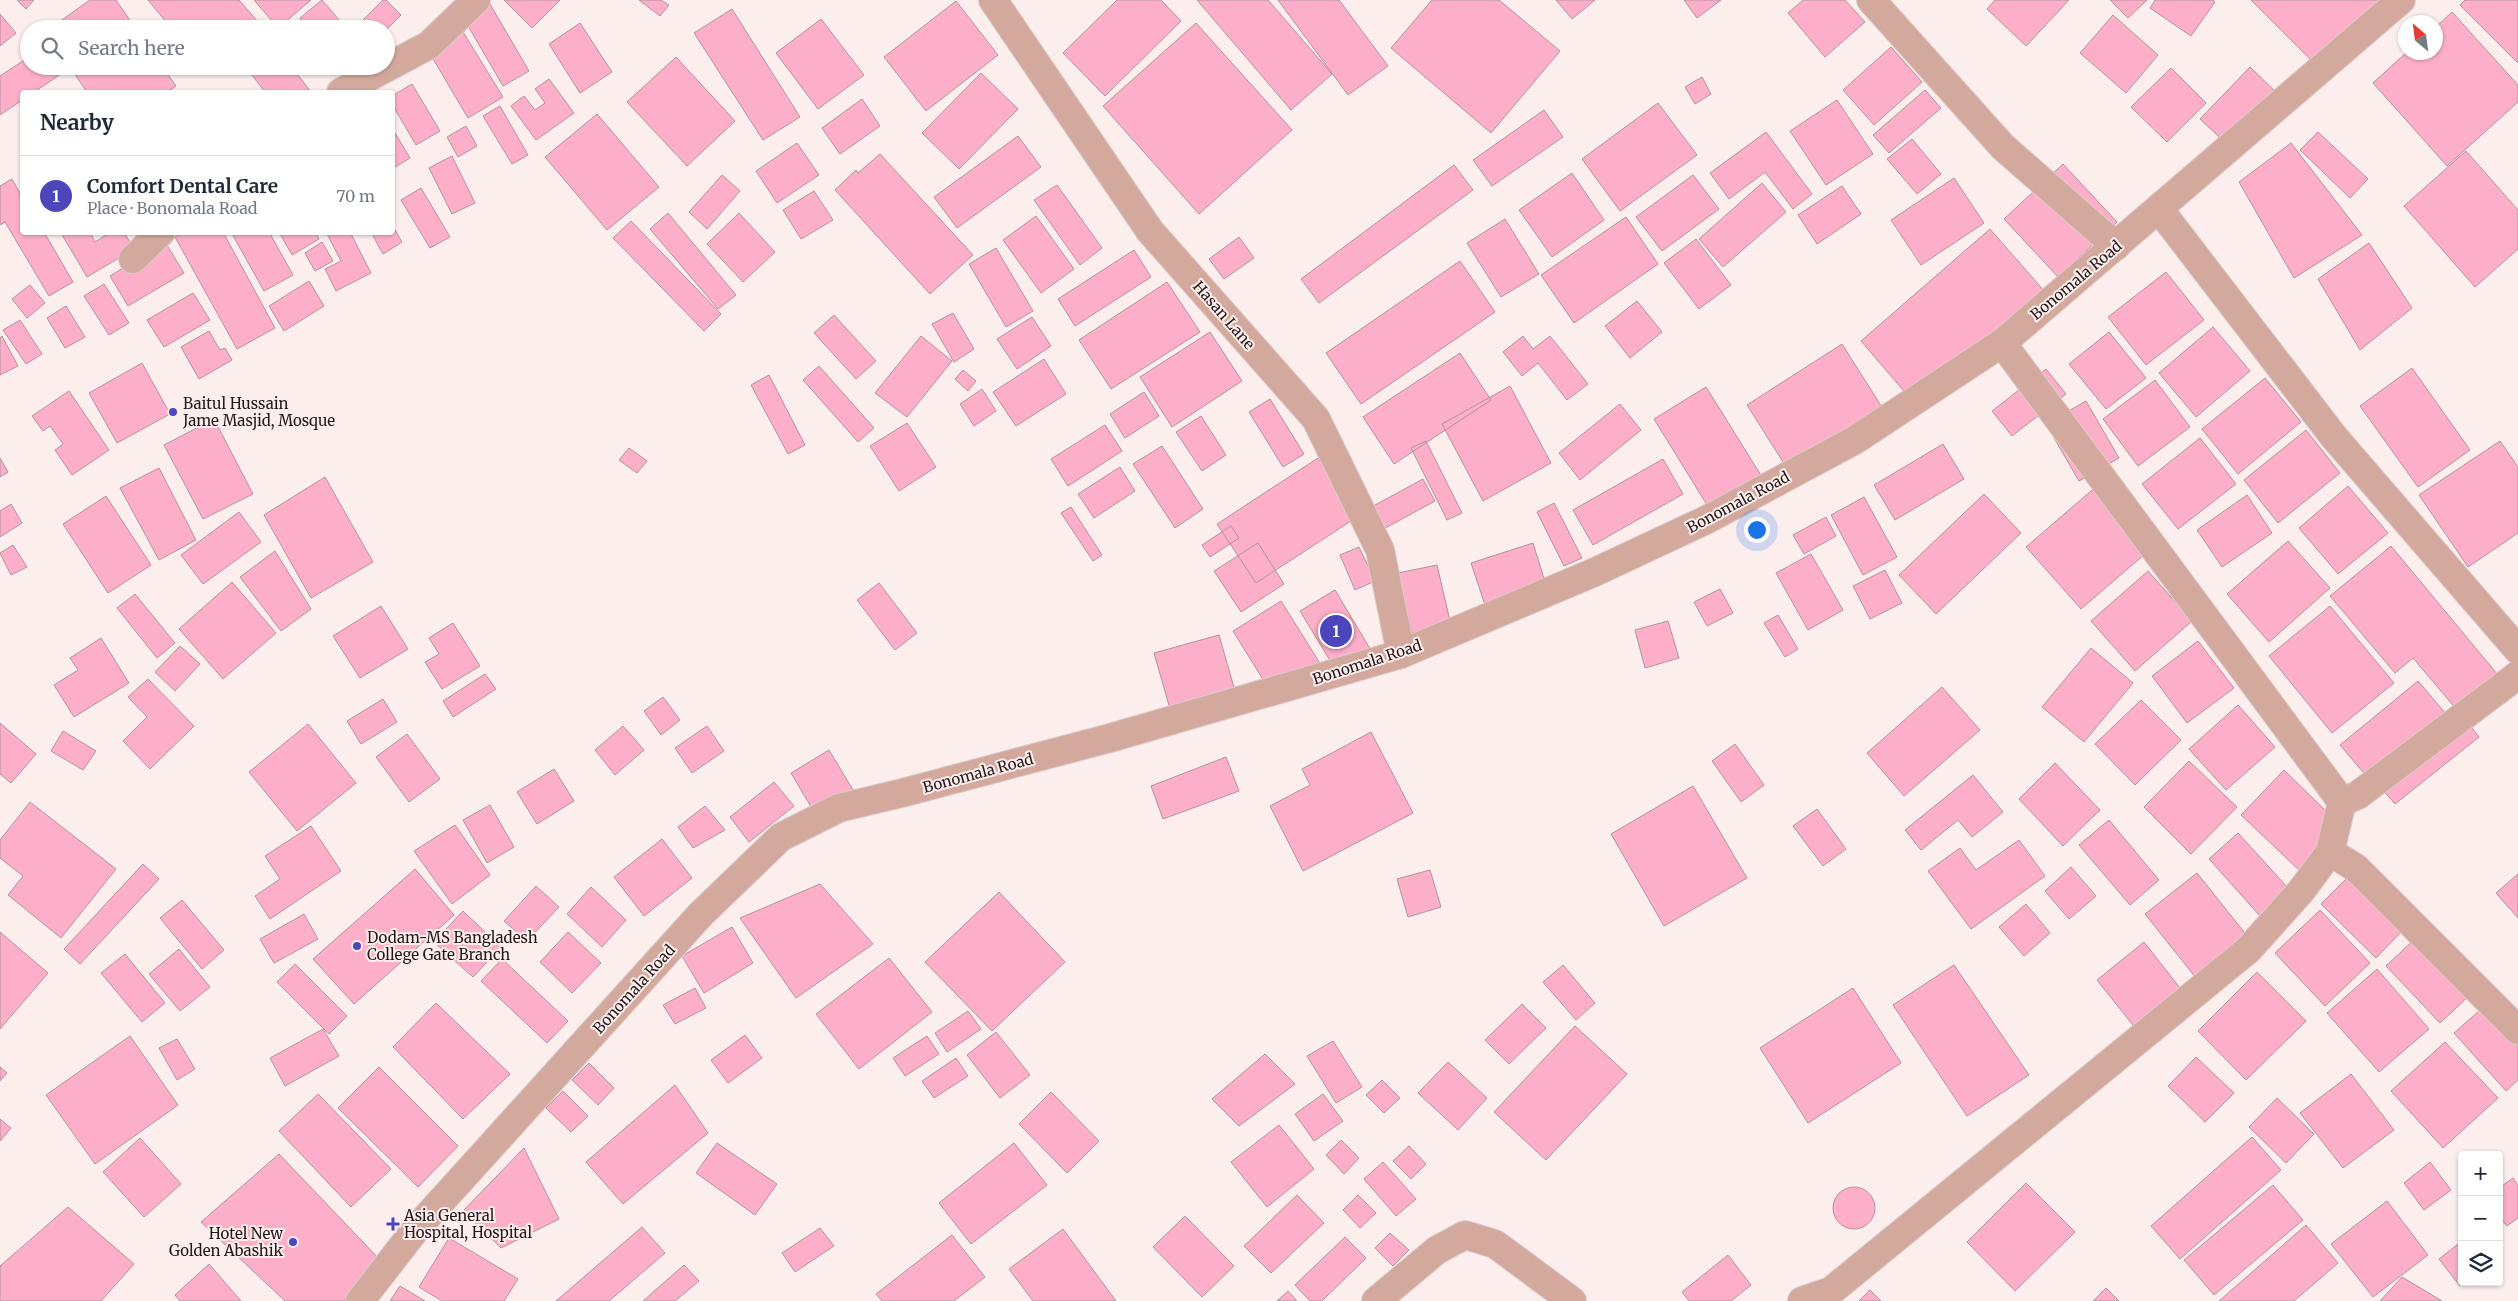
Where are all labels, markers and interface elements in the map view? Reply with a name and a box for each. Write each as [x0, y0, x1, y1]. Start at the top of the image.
north arrow [2398, 15, 2443, 60]
search box [20, 20, 395, 75]
icon: search [38, 34, 66, 62]
text: Search here [78, 36, 185, 60]
text: Nearby [40, 109, 114, 136]
text: Comfort Dental Care [87, 174, 278, 198]
text: 1 [52, 186, 60, 206]
text: 70 m [336, 186, 375, 206]
text: Place · Bonomala Road [87, 198, 258, 218]
street label: Bonomala Road [2026, 236, 2126, 324]
street label: Hasan Lane [1189, 277, 1259, 353]
place label: Baitul Hussain Jame Masjid, Mosque [182, 394, 335, 430]
marker: Baitul Hussain Jame Masjid, Mosque [167, 406, 179, 418]
street label: Bonomala Road [1683, 467, 1793, 537]
your location [1744, 517, 1770, 543]
pin: 1 [1320, 612, 1352, 650]
street label: Bonomala Road [1310, 635, 1424, 689]
street label: Bonomala Road [921, 749, 1035, 797]
place label: Dodam-MS Bangladesh College Gate Branch [367, 928, 538, 964]
marker: Dodam-MS Bangladesh College Gate Branch [351, 940, 363, 952]
street label: Bonomala Road [589, 940, 679, 1038]
map controls [2458, 1151, 2503, 1286]
button: + [2458, 1151, 2503, 1196]
button: − [2458, 1196, 2503, 1241]
place label: Asia General Hospital, Hospital [403, 1206, 532, 1242]
marker: Asia General Hospital, Hospital [386, 1217, 400, 1231]
place label: Hotel New Golden Abashik [169, 1224, 283, 1260]
marker: Hotel New Golden Abashik [287, 1236, 299, 1248]
button: layers [2458, 1241, 2503, 1286]

